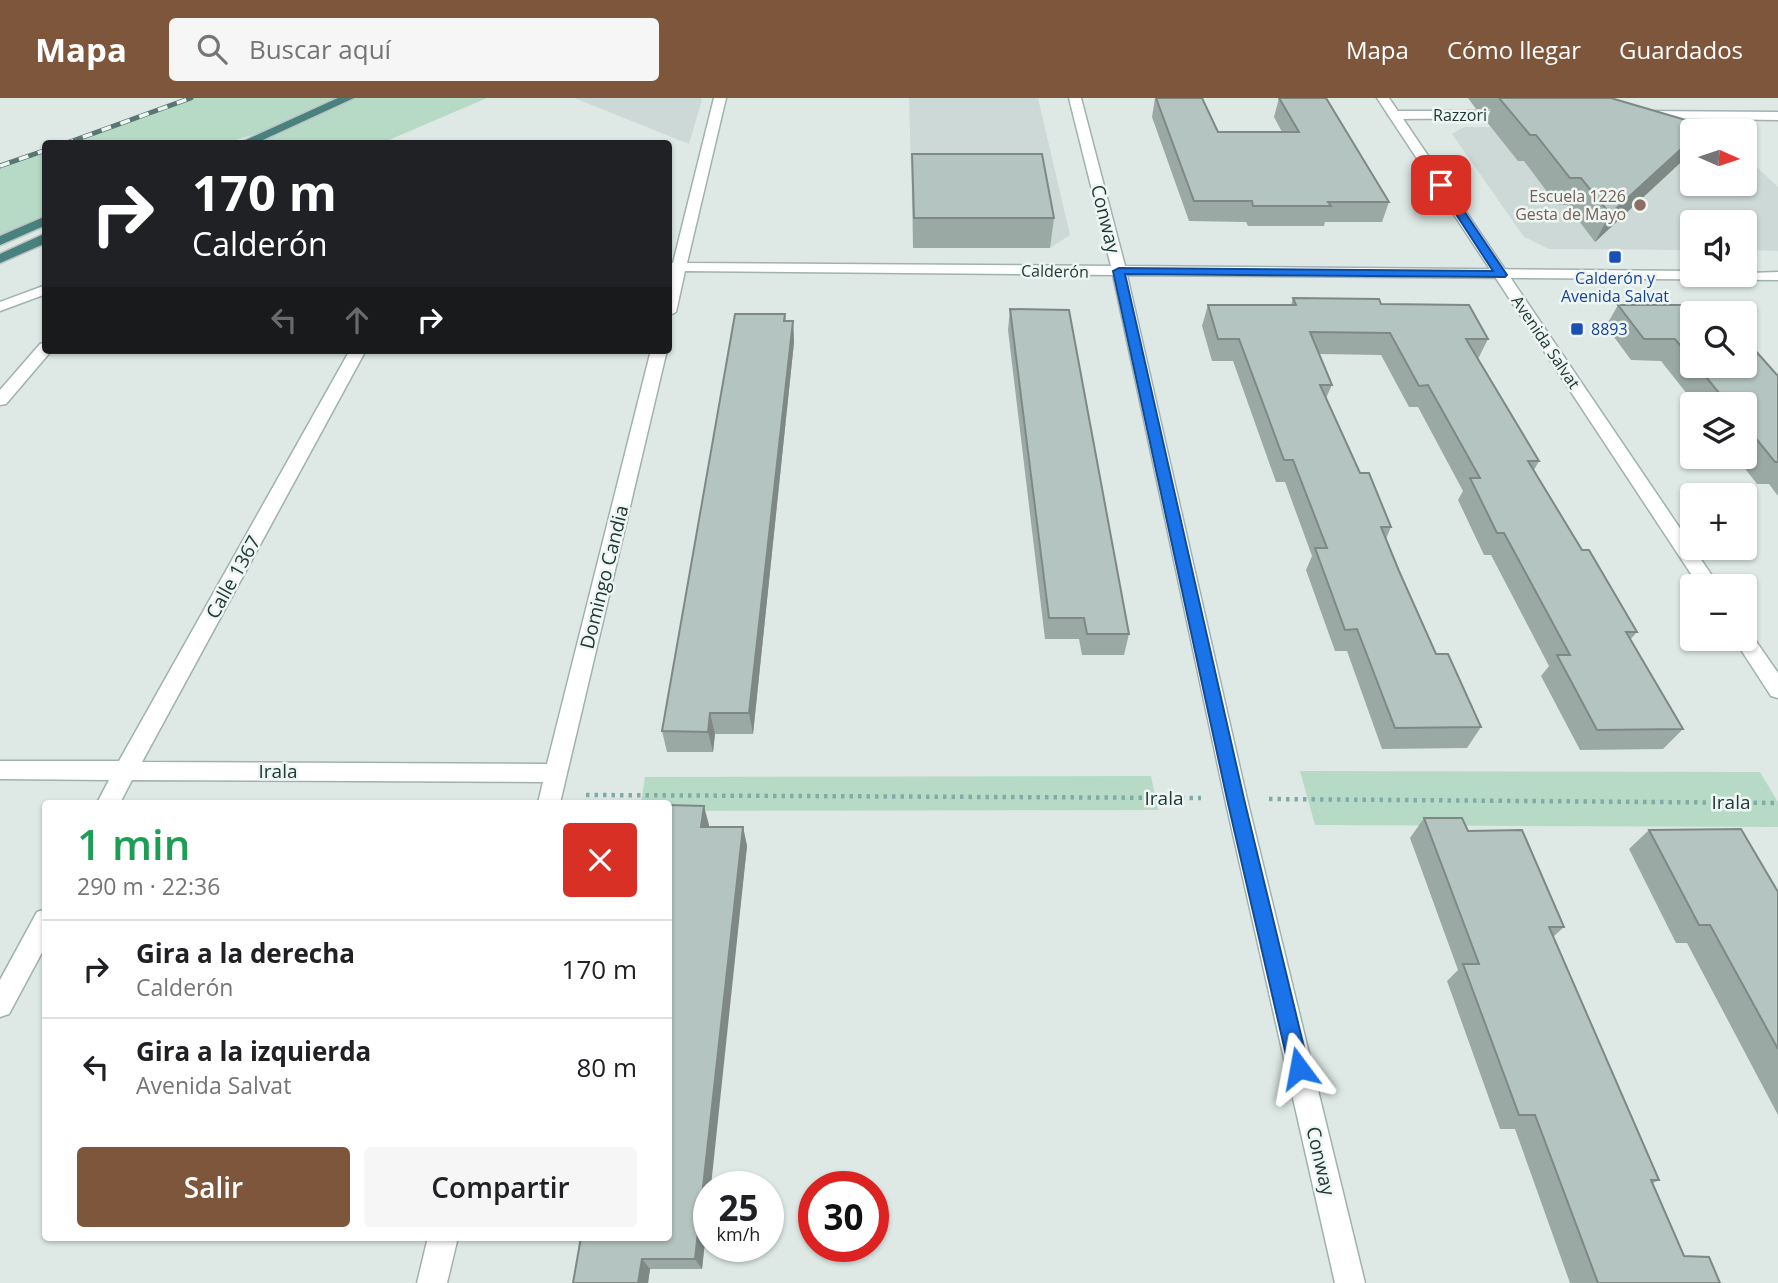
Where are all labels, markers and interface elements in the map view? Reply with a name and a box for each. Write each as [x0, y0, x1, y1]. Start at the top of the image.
search box [169, 18, 659, 81]
text: Mapa [35, 27, 127, 72]
icon: search [193, 30, 231, 68]
text: Buscar aquí [249, 31, 391, 67]
text: Mapa [1346, 33, 1409, 66]
text: Cómo llegar [1447, 33, 1581, 66]
text: Guardados [1619, 33, 1743, 66]
street label: Razzori [1433, 104, 1487, 126]
north arrow [1680, 119, 1757, 196]
map controls [1680, 119, 1757, 651]
pin [1411, 155, 1471, 215]
text: 170 m [192, 159, 337, 225]
icon: arrive [1422, 166, 1460, 204]
icon: right [77, 168, 168, 259]
street label: Conway [1085, 182, 1127, 256]
place label: Escuela 1226 Gesta de Mayo [1515, 185, 1626, 225]
marker: Escuela 1226 Gesta de Mayo [1632, 197, 1648, 213]
button: sound [1680, 210, 1757, 287]
text: Calderón [192, 222, 328, 265]
marker: Calderón y Avenida Salvat [1607, 249, 1623, 265]
street label: Calderón [1021, 259, 1089, 283]
place label: Calderón y Avenida Salvat [1561, 267, 1669, 307]
street label: Avenida Salvat [1507, 291, 1585, 393]
icon: left [265, 301, 303, 339]
icon: ahead [338, 301, 376, 339]
icon: right [411, 301, 449, 339]
button: search [1680, 301, 1757, 378]
place label: 8893 [1591, 318, 1628, 340]
marker: 8893 [1569, 321, 1585, 337]
button: layers [1680, 392, 1757, 469]
button: + [1680, 483, 1757, 560]
street label: Domingo Candia [574, 502, 634, 652]
street label: Calle 1367 [200, 531, 266, 623]
button: − [1680, 574, 1757, 651]
street label: Irala [259, 758, 297, 784]
street label: Irala [1145, 785, 1183, 811]
street label: Irala [1712, 789, 1750, 815]
text: 1 min [77, 815, 190, 872]
button: close [563, 823, 637, 897]
text: 290 m · 22:36 [77, 870, 220, 902]
text: Gira a la derecha [136, 935, 355, 971]
icon: right [77, 950, 115, 988]
text: 170 m [562, 951, 637, 987]
text: Calderón [136, 971, 233, 1003]
position arrow [1262, 1031, 1336, 1105]
text: Gira a la izquierda [136, 1033, 371, 1069]
icon: left [77, 1048, 115, 1086]
text: 80 m [576, 1049, 637, 1085]
text: Avenida Salvat [136, 1069, 291, 1101]
street label: Conway [1300, 1124, 1342, 1198]
button: Salir [77, 1147, 350, 1227]
button: Compartir [364, 1147, 637, 1227]
speed limit sign: 30 [798, 1171, 889, 1262]
text: 25 [718, 1184, 759, 1231]
text: km/h [717, 1222, 760, 1246]

